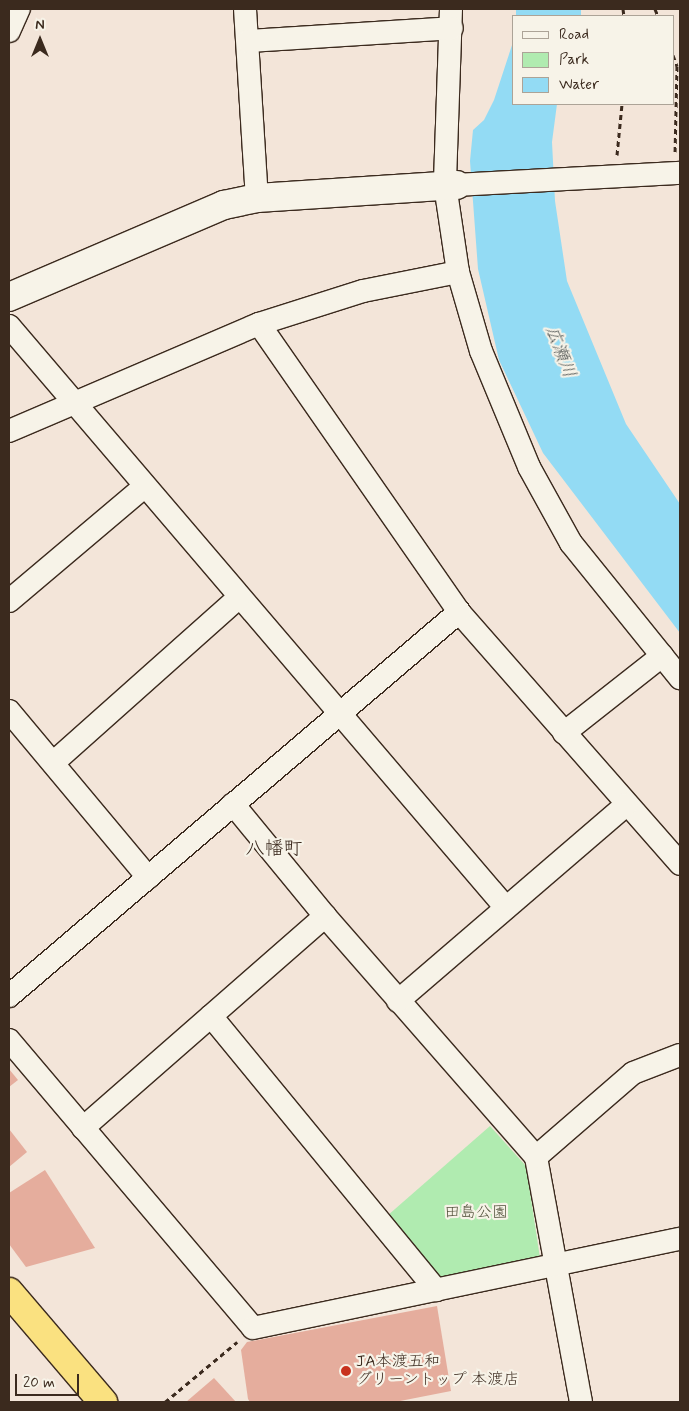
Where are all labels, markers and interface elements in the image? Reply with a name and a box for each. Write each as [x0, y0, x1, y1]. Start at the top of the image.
north arrow [15, 15, 65, 65]
legend [512, 15, 674, 105]
text: N [35, 16, 45, 34]
text: Road [559, 25, 589, 45]
text: Park [559, 50, 589, 70]
text: Water [559, 75, 599, 95]
water label: 広瀬川 [540, 323, 580, 381]
district label: 八幡町 [246, 838, 302, 860]
park label: 田島公園 [444, 1203, 508, 1223]
place label: JA本渡五和 グリーントップ 本渡店 [356, 1352, 520, 1390]
scale bar [18, 1364, 81, 1396]
marker: JA本渡五和 グリーントップ 本渡店 [340, 1365, 352, 1377]
text: 20 m [23, 1373, 55, 1393]

